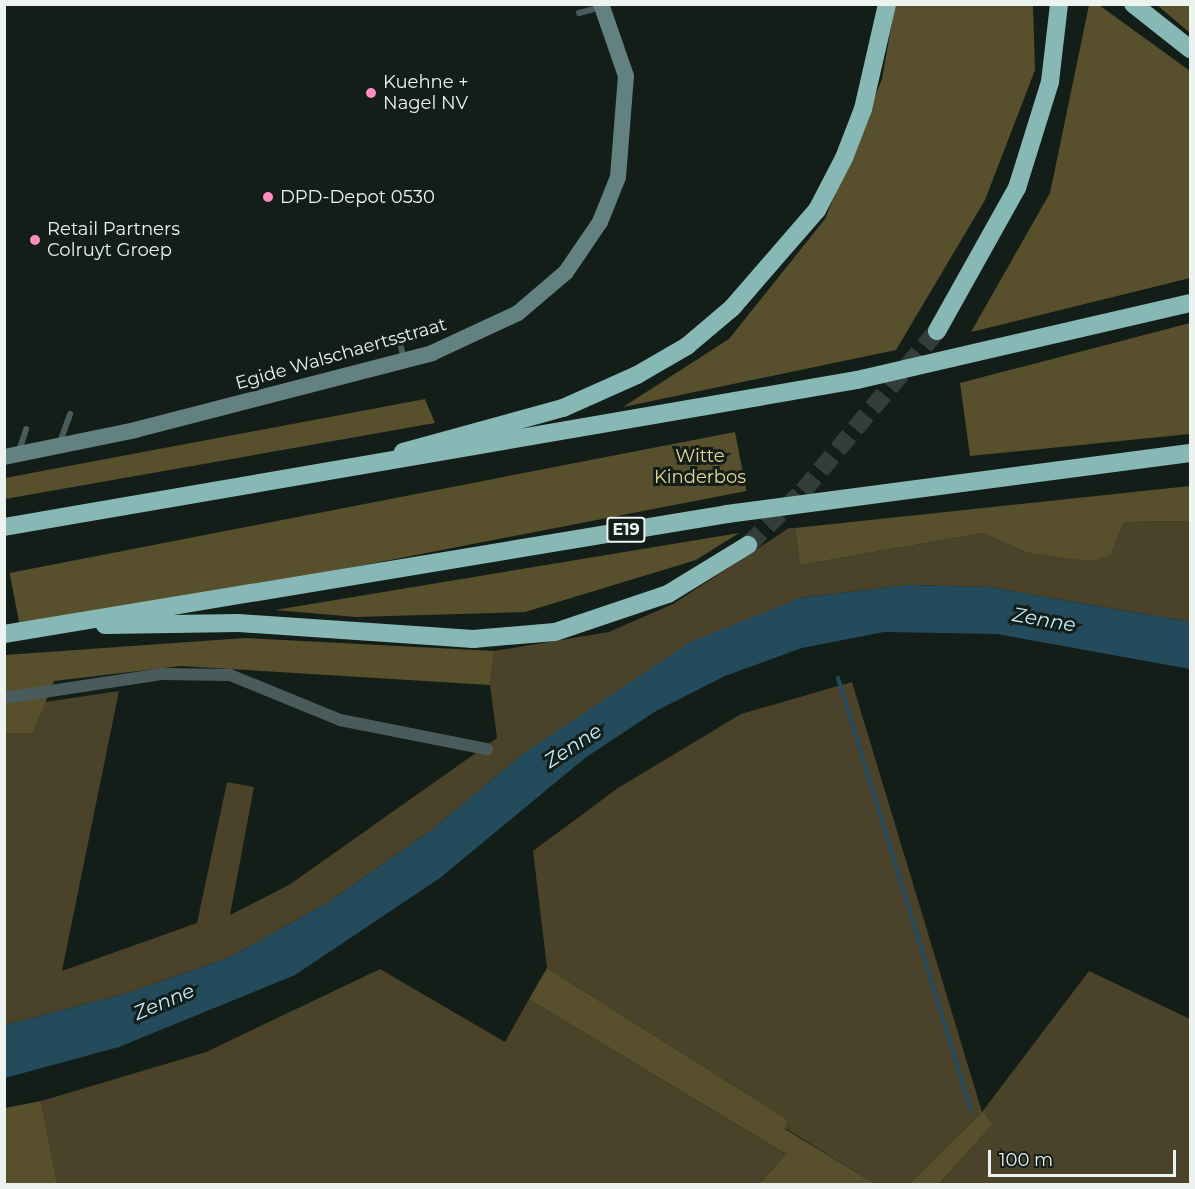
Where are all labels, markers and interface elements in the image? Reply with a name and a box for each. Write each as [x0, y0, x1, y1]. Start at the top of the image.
place label: Kuehne + Nagel NV [383, 72, 469, 115]
marker: Kuehne + Nagel NV [364, 86, 378, 100]
place label: DPD-Depot 0530 [280, 186, 435, 208]
marker: DPD-Depot 0530 [261, 190, 275, 204]
place label: Retail Partners Colruyt Groep [47, 219, 180, 262]
marker: Retail Partners Colruyt Groep [28, 233, 42, 247]
street label: Egide Walschaertsstraat [233, 314, 449, 394]
park label: Witte Kinderbos [654, 446, 746, 488]
road number: E19 [605, 517, 647, 543]
water label: Zenne [1010, 603, 1078, 637]
water label: Zenne [540, 719, 606, 773]
water label: Zenne [130, 978, 198, 1026]
scale bar [991, 1138, 1178, 1176]
text: 100 m [999, 1149, 1053, 1171]

